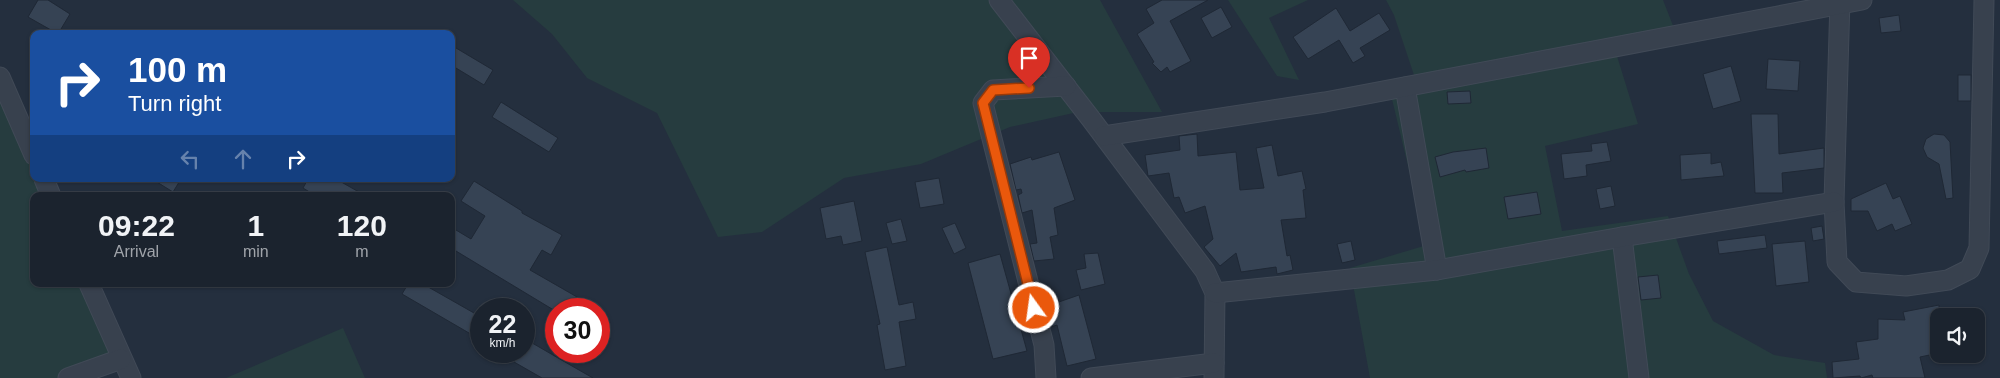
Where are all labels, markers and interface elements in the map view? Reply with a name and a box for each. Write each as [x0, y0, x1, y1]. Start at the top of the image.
pin [1008, 37, 1050, 88]
icon: arrive [1015, 44, 1043, 72]
icon: right [45, 50, 110, 115]
text: 100 m [128, 50, 227, 89]
text: Turn right [128, 91, 221, 116]
icon: left [176, 145, 204, 173]
icon: ahead [229, 145, 257, 173]
icon: right [282, 145, 310, 173]
text: 09:22 [98, 209, 175, 242]
text: 1 [247, 209, 264, 242]
text: 120 [337, 209, 387, 242]
text: Arrival [114, 243, 159, 260]
text: min [243, 243, 269, 260]
text: m [355, 243, 368, 260]
position arrow [1007, 281, 1059, 333]
speed limit sign: 30 [545, 298, 610, 363]
map controls [1930, 308, 1985, 363]
button: sound [1930, 308, 1985, 363]
text: 22 [489, 310, 516, 338]
text: km/h [489, 336, 516, 350]

